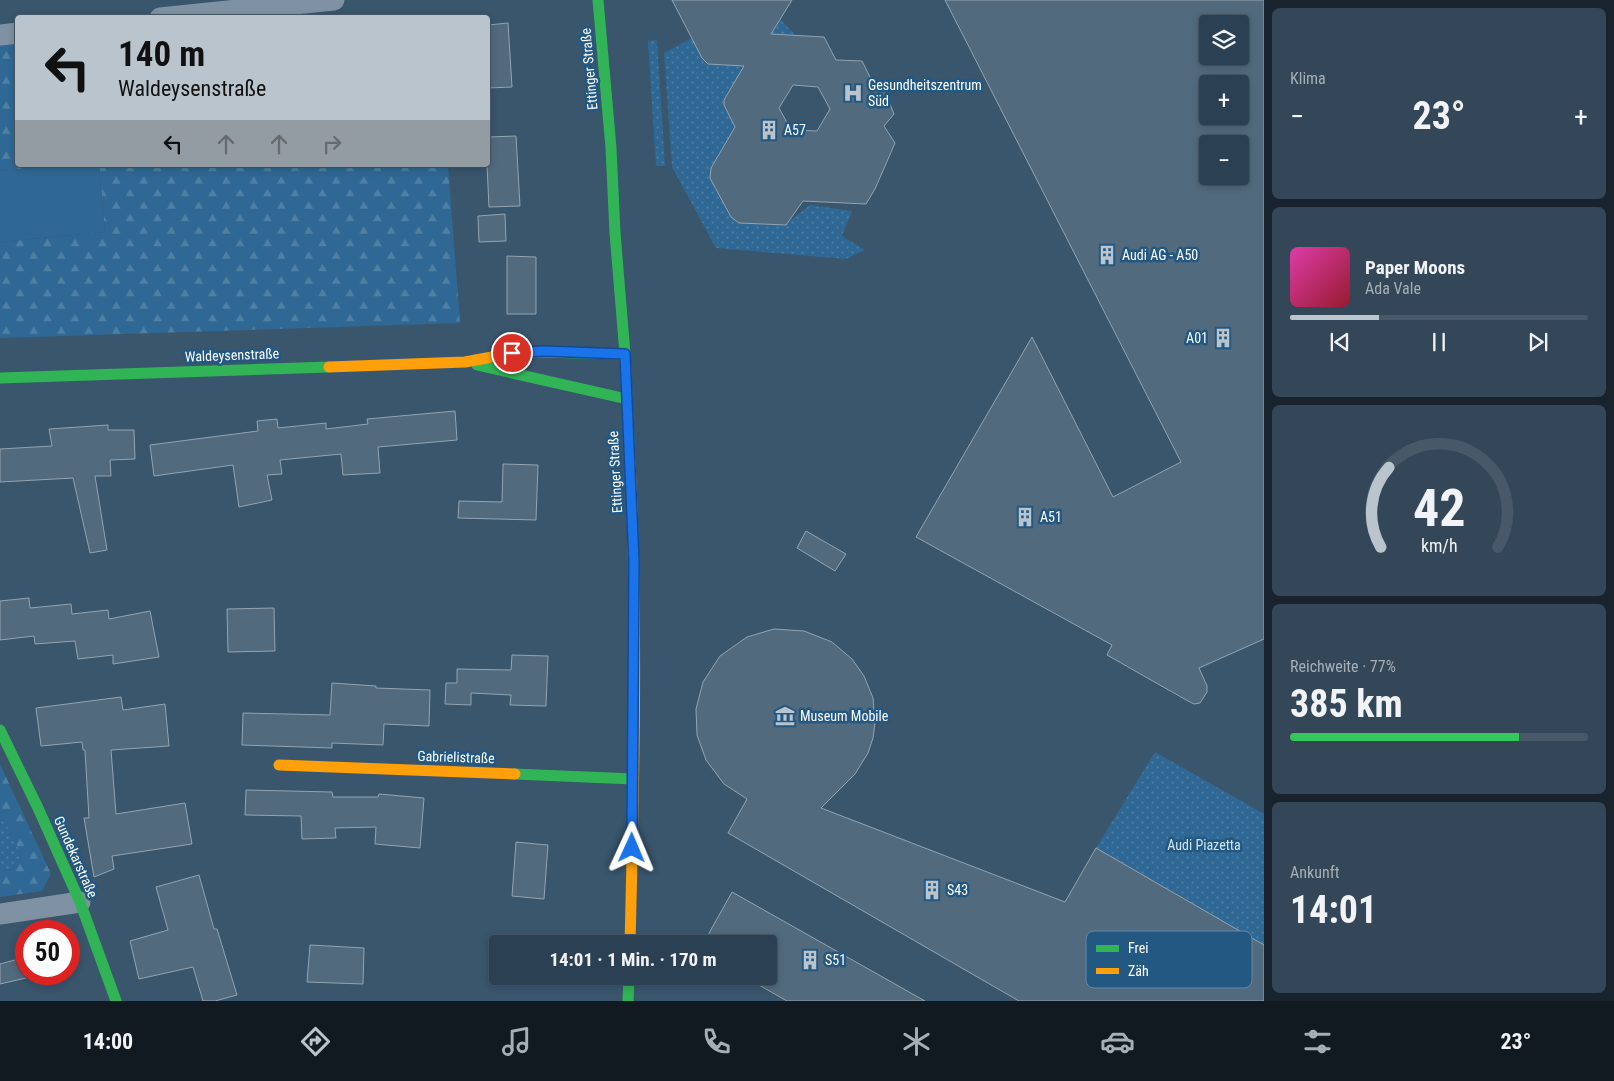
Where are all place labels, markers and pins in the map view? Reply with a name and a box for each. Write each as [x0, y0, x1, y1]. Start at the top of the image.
place label: Gesundheitszentrum Süd [868, 77, 982, 109]
hospital icon: Gesundheitszentrum Süd [842, 82, 864, 104]
building icon: A57 [758, 119, 780, 141]
place label: A57 [784, 122, 806, 138]
building icon: Audi AG - A50 [1096, 244, 1118, 266]
place label: Audi AG - A50 [1122, 247, 1198, 263]
building icon: A01 [1212, 327, 1234, 349]
place label: A01 [1186, 330, 1208, 346]
pin [491, 332, 533, 374]
building icon: A51 [1014, 506, 1036, 528]
place label: A51 [1040, 509, 1062, 525]
museum icon: Museum Mobile [774, 705, 796, 727]
place label: Museum Mobile [800, 708, 889, 724]
building icon: S43 [921, 879, 943, 901]
place label: S43 [947, 882, 968, 898]
building icon: S51 [799, 949, 821, 971]
place label: S51 [825, 952, 846, 968]

